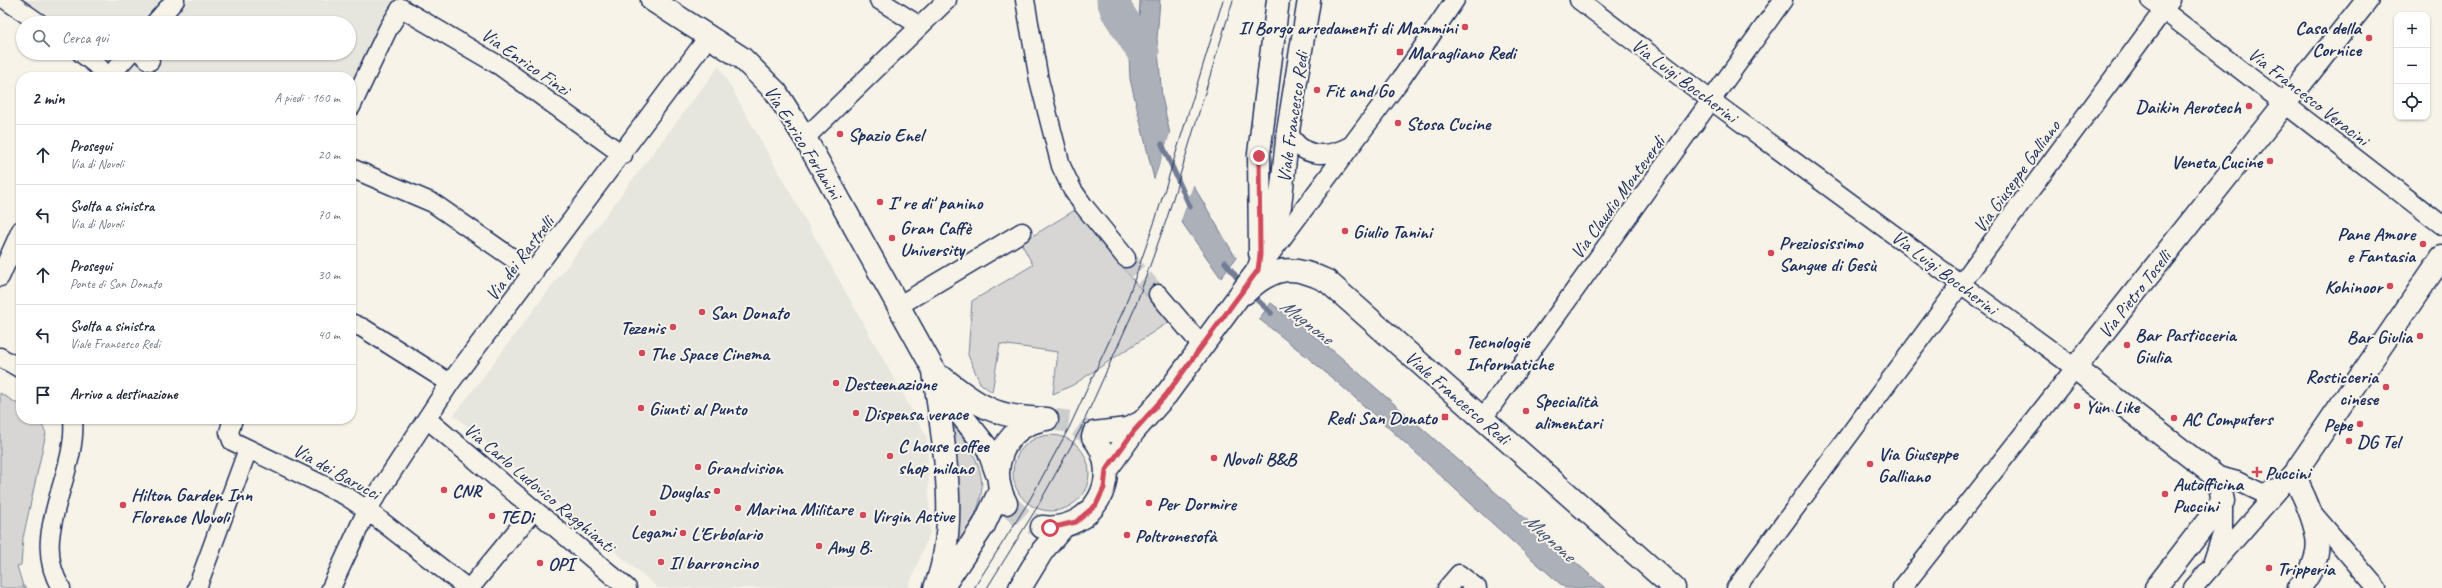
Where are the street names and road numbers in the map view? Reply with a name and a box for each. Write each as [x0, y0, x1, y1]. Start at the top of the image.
street label: Via Enrico Finzi [476, 23, 576, 103]
street label: Via Luigi Boccherini [1627, 33, 1744, 130]
street label: Via Francesco Veracini [2243, 42, 2376, 153]
street label: Viale Francesco Redi [1272, 48, 1314, 184]
street label: Via Enrico Forlanini [759, 81, 849, 206]
street label: Via Giuseppe Galliano [1968, 114, 2067, 238]
street label: Via Claudio Monteverdi [1565, 129, 1672, 264]
street label: Via dei Rastrelli [480, 209, 561, 306]
street label: Via Luigi Boccherini [1887, 225, 2004, 322]
street label: Via Pietro Toselli [2093, 244, 2178, 343]
street label: Viale Francesco Redi [1400, 346, 1517, 452]
street label: Via Carlo Ludovico Ragghianti [459, 417, 622, 560]
street label: Via dei Barucci [289, 438, 386, 507]

